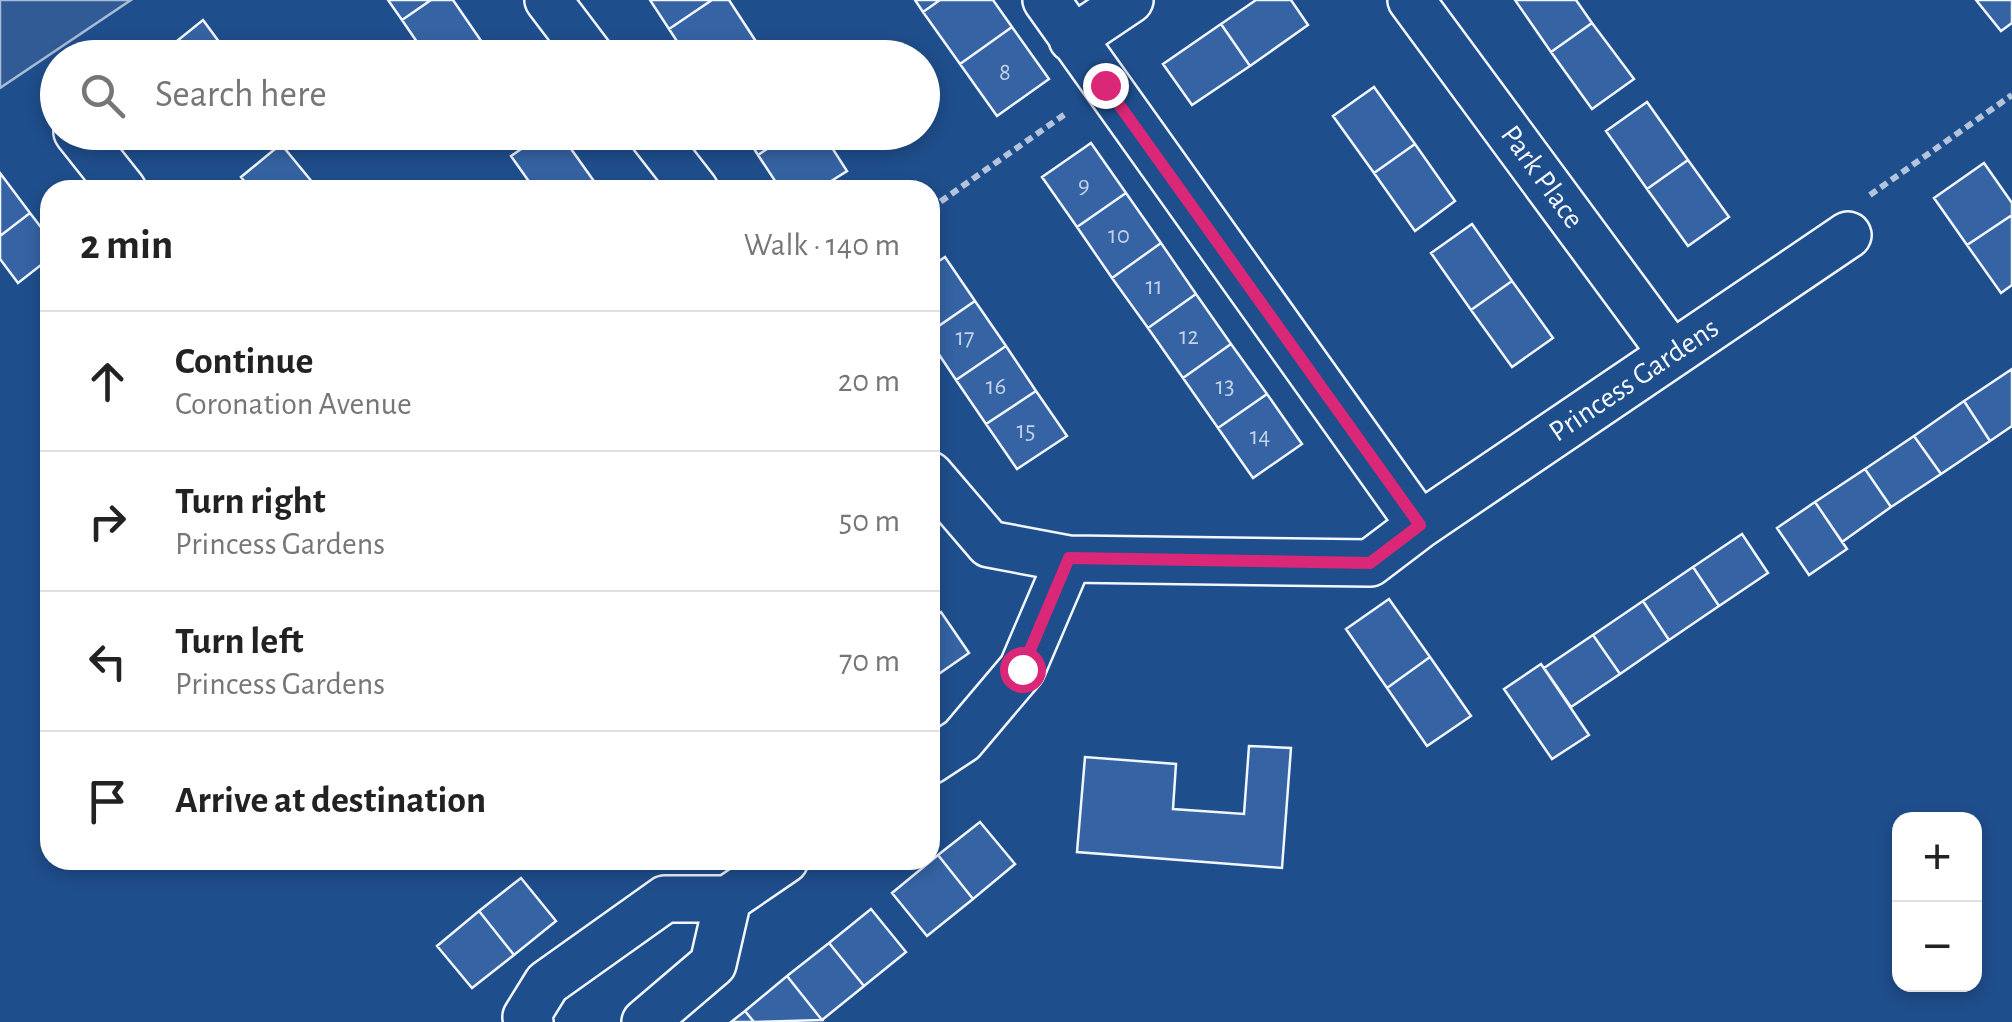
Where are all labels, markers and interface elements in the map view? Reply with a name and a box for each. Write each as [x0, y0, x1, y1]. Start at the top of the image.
search box [40, 40, 940, 150]
house number: 8 [999, 60, 1011, 85]
route end [1083, 63, 1129, 109]
icon: search [75, 68, 130, 123]
text: Search here [155, 76, 327, 114]
street label: Park Place [1495, 120, 1589, 234]
house number: 9 [1078, 173, 1090, 198]
house number: 10 [1108, 223, 1130, 248]
text: 2 min [80, 224, 173, 266]
text: Walk · 140 m [744, 229, 900, 261]
house number: 11 [1145, 274, 1163, 299]
street label: Princess Gardens [1544, 312, 1724, 448]
house number: 12 [1179, 324, 1199, 349]
house number: 17 [955, 325, 975, 350]
text: Continue [175, 343, 313, 381]
icon: ahead [80, 354, 135, 409]
text: 20 m [838, 365, 900, 397]
house number: 16 [986, 374, 1006, 399]
house number: 13 [1216, 374, 1234, 399]
text: Coronation Avenue [175, 388, 412, 420]
house number: 15 [1016, 418, 1036, 443]
house number: 14 [1250, 424, 1270, 449]
text: Turn right [175, 483, 325, 521]
icon: right [80, 494, 135, 549]
text: 50 m [839, 505, 900, 537]
text: Princess Gardens [175, 528, 385, 560]
text: Turn left [175, 623, 303, 661]
icon: left [80, 634, 135, 689]
text: 70 m [839, 645, 900, 677]
route start [1000, 647, 1046, 693]
text: Princess Gardens [175, 668, 385, 700]
icon: arrive [80, 774, 135, 829]
text: Arrive at destination [175, 782, 486, 820]
map controls [1892, 812, 1982, 992]
button: + [1892, 812, 1982, 902]
button: − [1892, 902, 1982, 992]

